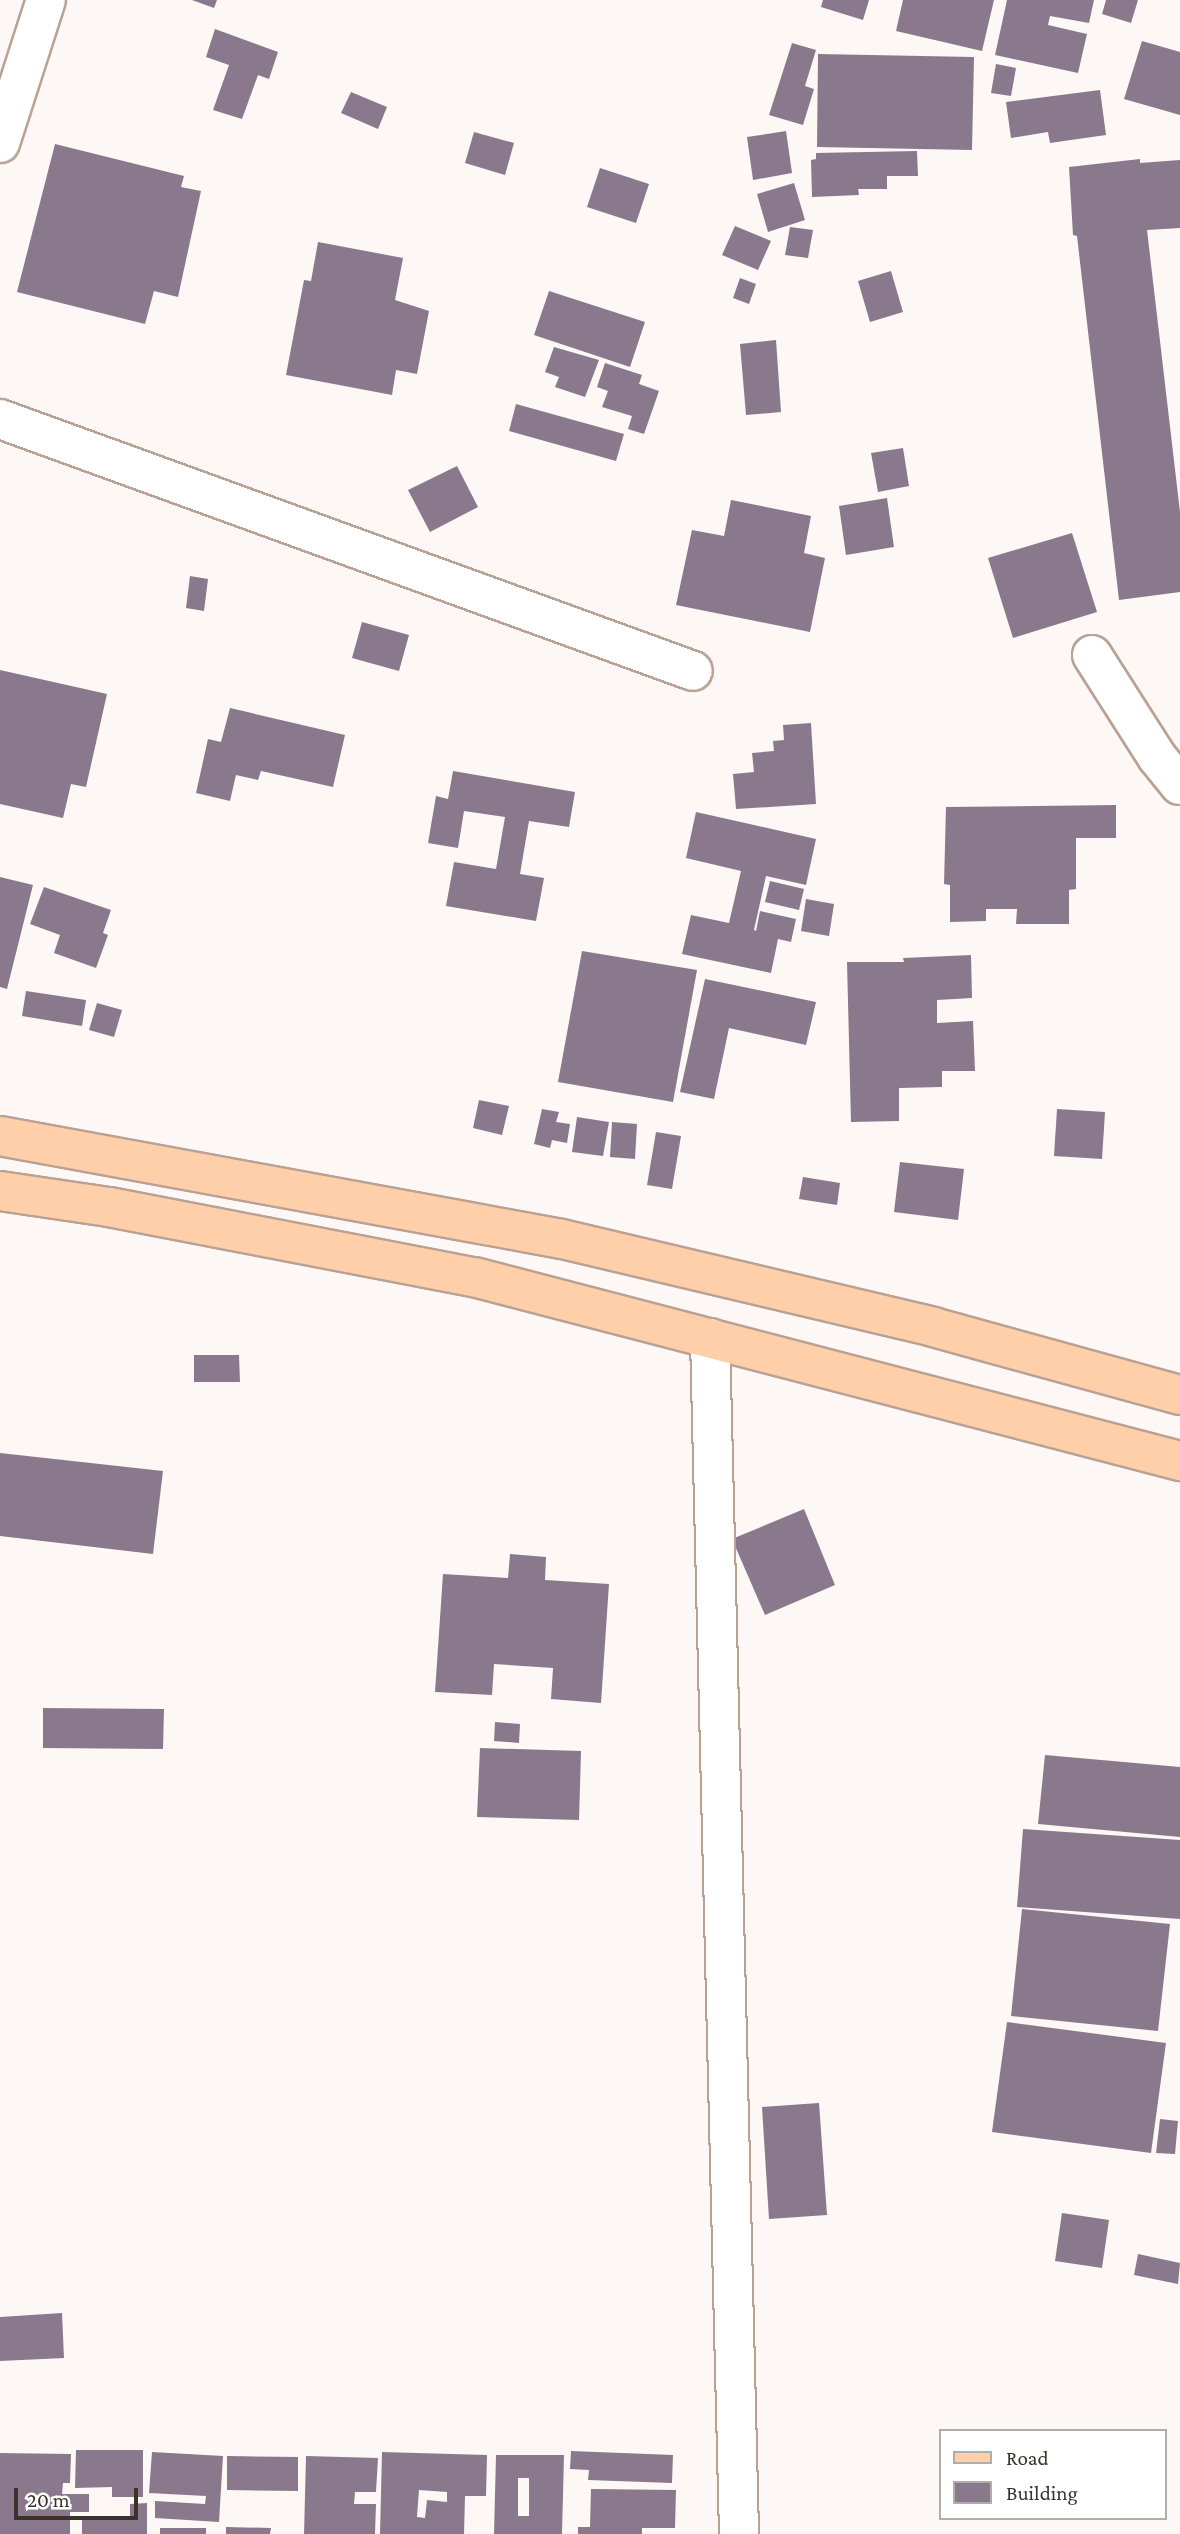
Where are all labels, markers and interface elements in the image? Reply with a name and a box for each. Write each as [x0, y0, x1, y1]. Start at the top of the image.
legend [939, 2429, 1166, 2520]
text: Road [1006, 2446, 1049, 2470]
scale bar [18, 2474, 142, 2518]
text: Building [1006, 2481, 1078, 2505]
text: 20 m [27, 2488, 70, 2512]

